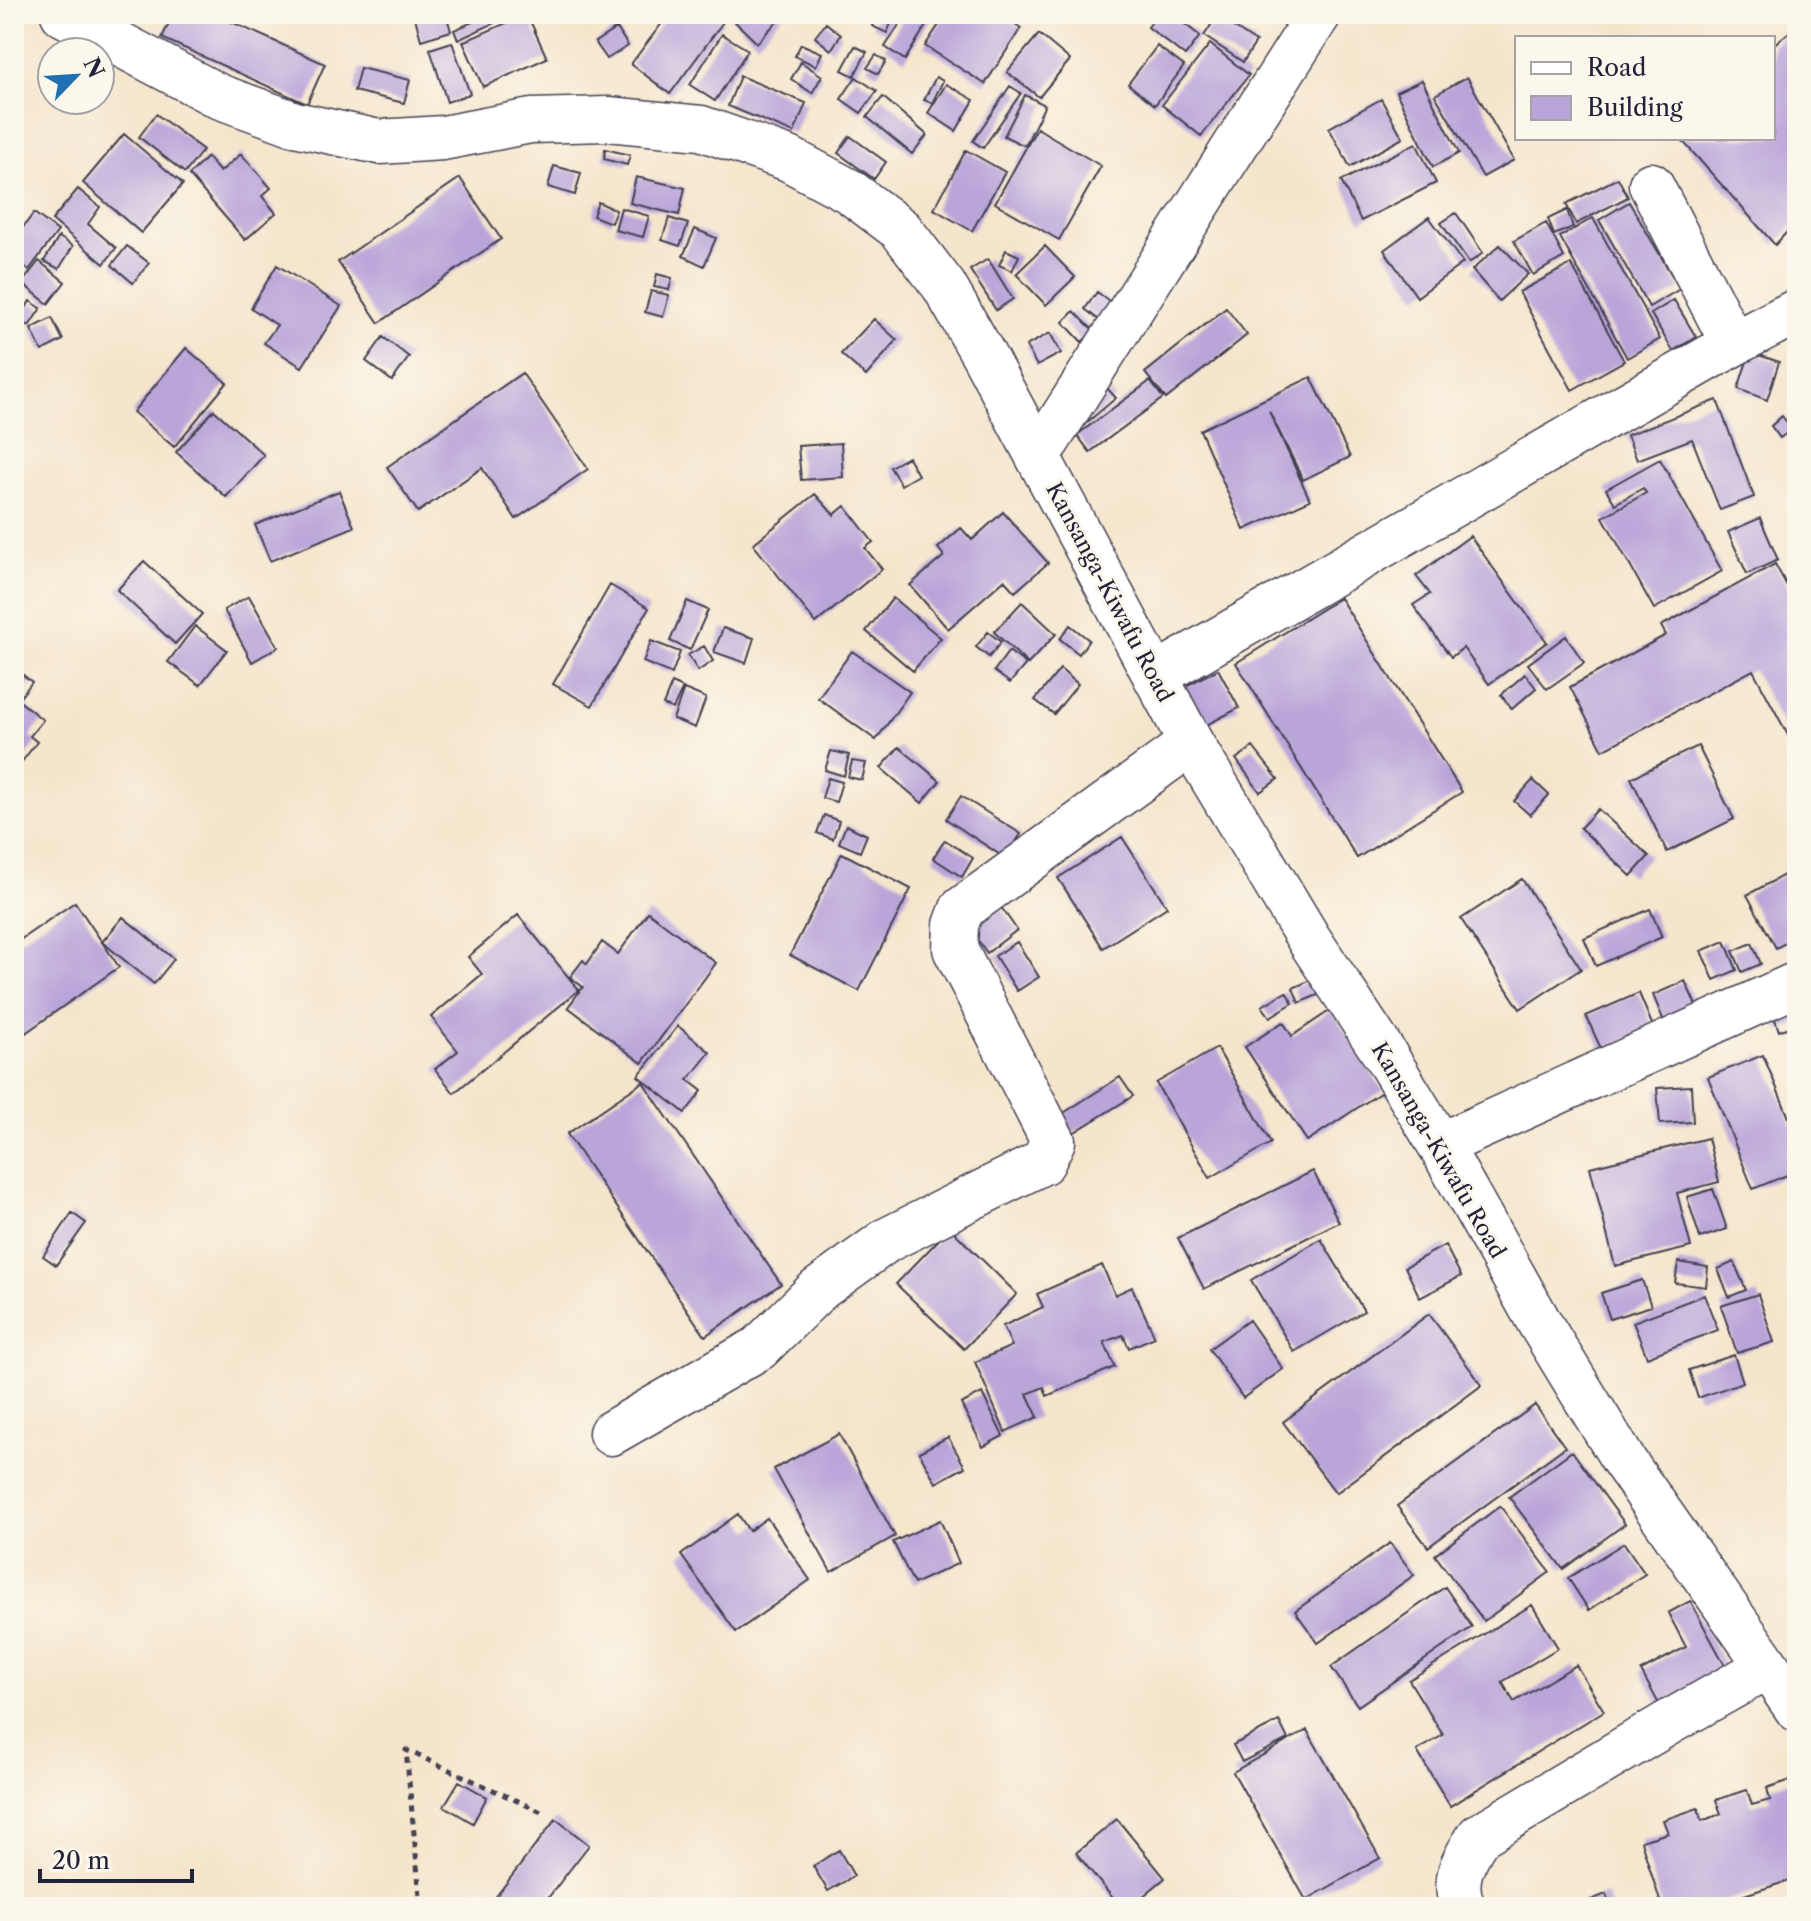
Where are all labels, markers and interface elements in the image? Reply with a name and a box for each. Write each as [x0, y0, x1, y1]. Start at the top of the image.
north arrow [36, 36, 116, 116]
legend [1515, 36, 1775, 140]
text: N [77, 53, 110, 82]
text: Road [1587, 53, 1647, 82]
text: Building [1587, 93, 1683, 122]
street label: Kansanga-Kiwafu Road [1040, 478, 1179, 707]
street label: Kansanga-Kiwafu Road [1366, 1037, 1511, 1263]
scale bar [40, 1833, 192, 1883]
text: 20 m [52, 1846, 110, 1875]

